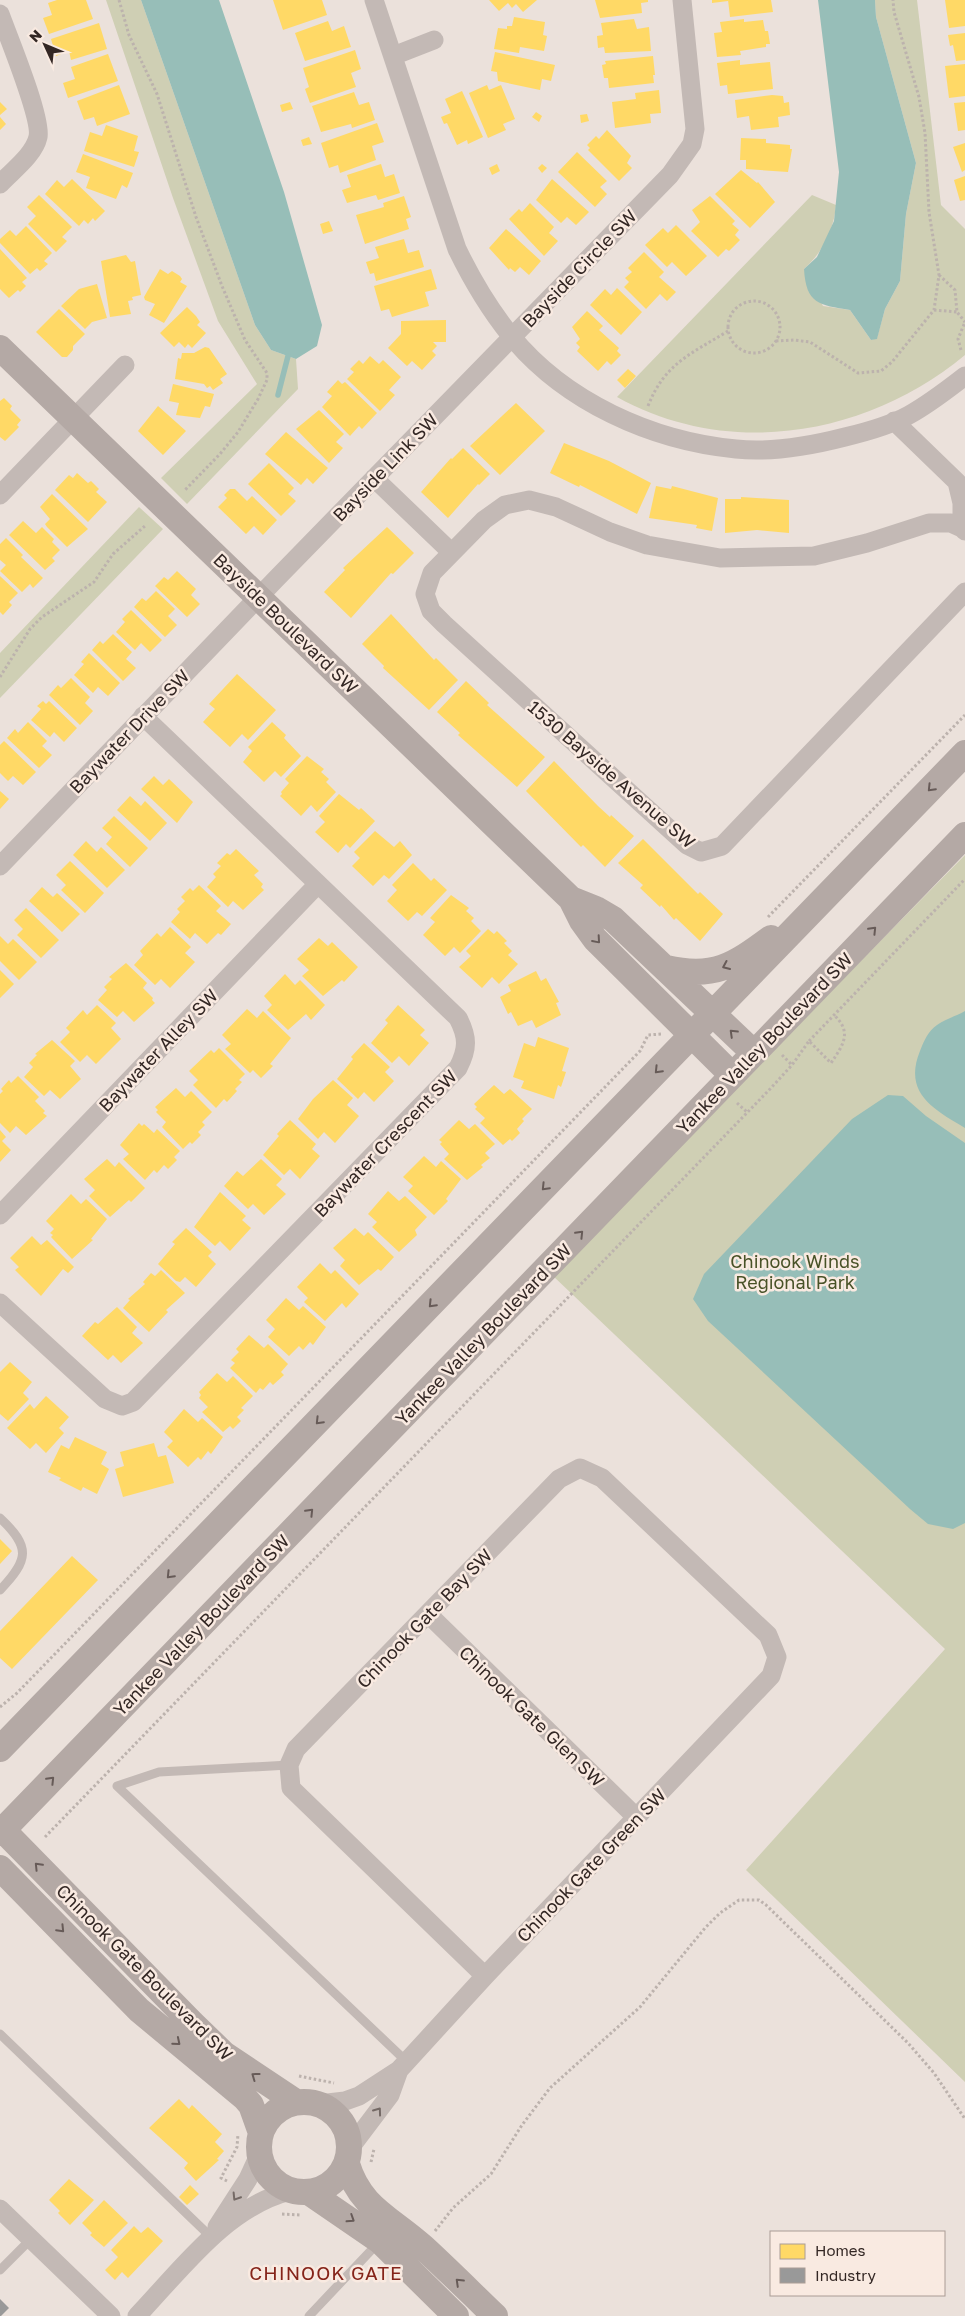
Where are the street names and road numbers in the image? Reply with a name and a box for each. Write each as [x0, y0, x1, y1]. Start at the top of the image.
street label: Bayside Circle SW [517, 205, 641, 331]
street label: Bayside Link SW [328, 408, 442, 526]
street label: Bayside Boulevard SW [209, 548, 363, 698]
street label: Baywater Drive SW [64, 665, 194, 797]
street label: 1530 Bayside Avenue SW [524, 695, 700, 853]
street label: Yankee Valley Boulevard SW [671, 948, 857, 1138]
street label: Baywater Alley SW [94, 984, 222, 1116]
street label: Baywater Crescent SW [309, 1065, 461, 1221]
street label: Yankee Valley Boulevard SW [390, 1239, 576, 1429]
street label: Yankee Valley Boulevard SW [108, 1530, 294, 1720]
street label: Chinook Gate Bay SW [352, 1544, 496, 1692]
street label: Chinook Gate Glen SW [455, 1641, 609, 1791]
street label: Chinook Gate Green SW [512, 1784, 670, 1946]
street label: Chinook Gate Boulevard SW [52, 1879, 238, 2065]

